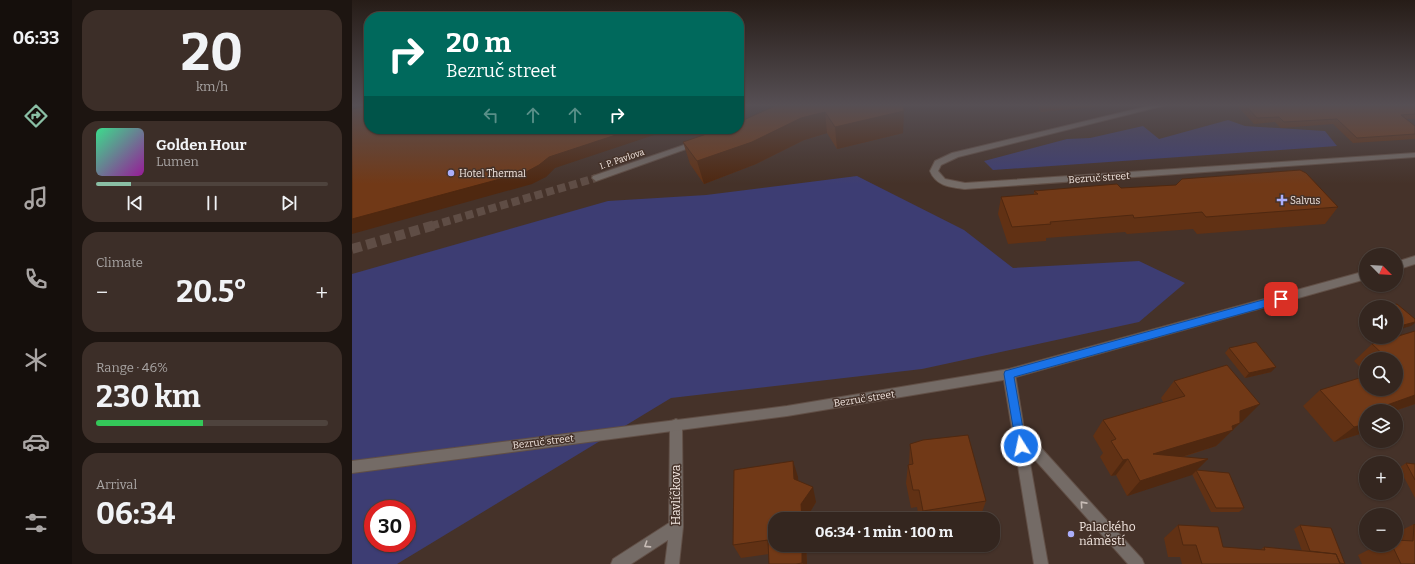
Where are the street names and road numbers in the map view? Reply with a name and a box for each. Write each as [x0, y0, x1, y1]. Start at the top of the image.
street label: I. P. Pavlova [598, 147, 646, 171]
street label: Bezruč street [1068, 170, 1131, 186]
street label: Bezruč street [833, 388, 896, 410]
street label: Bezruč street [512, 432, 575, 452]
street label: Havlíčkova [669, 464, 683, 525]

